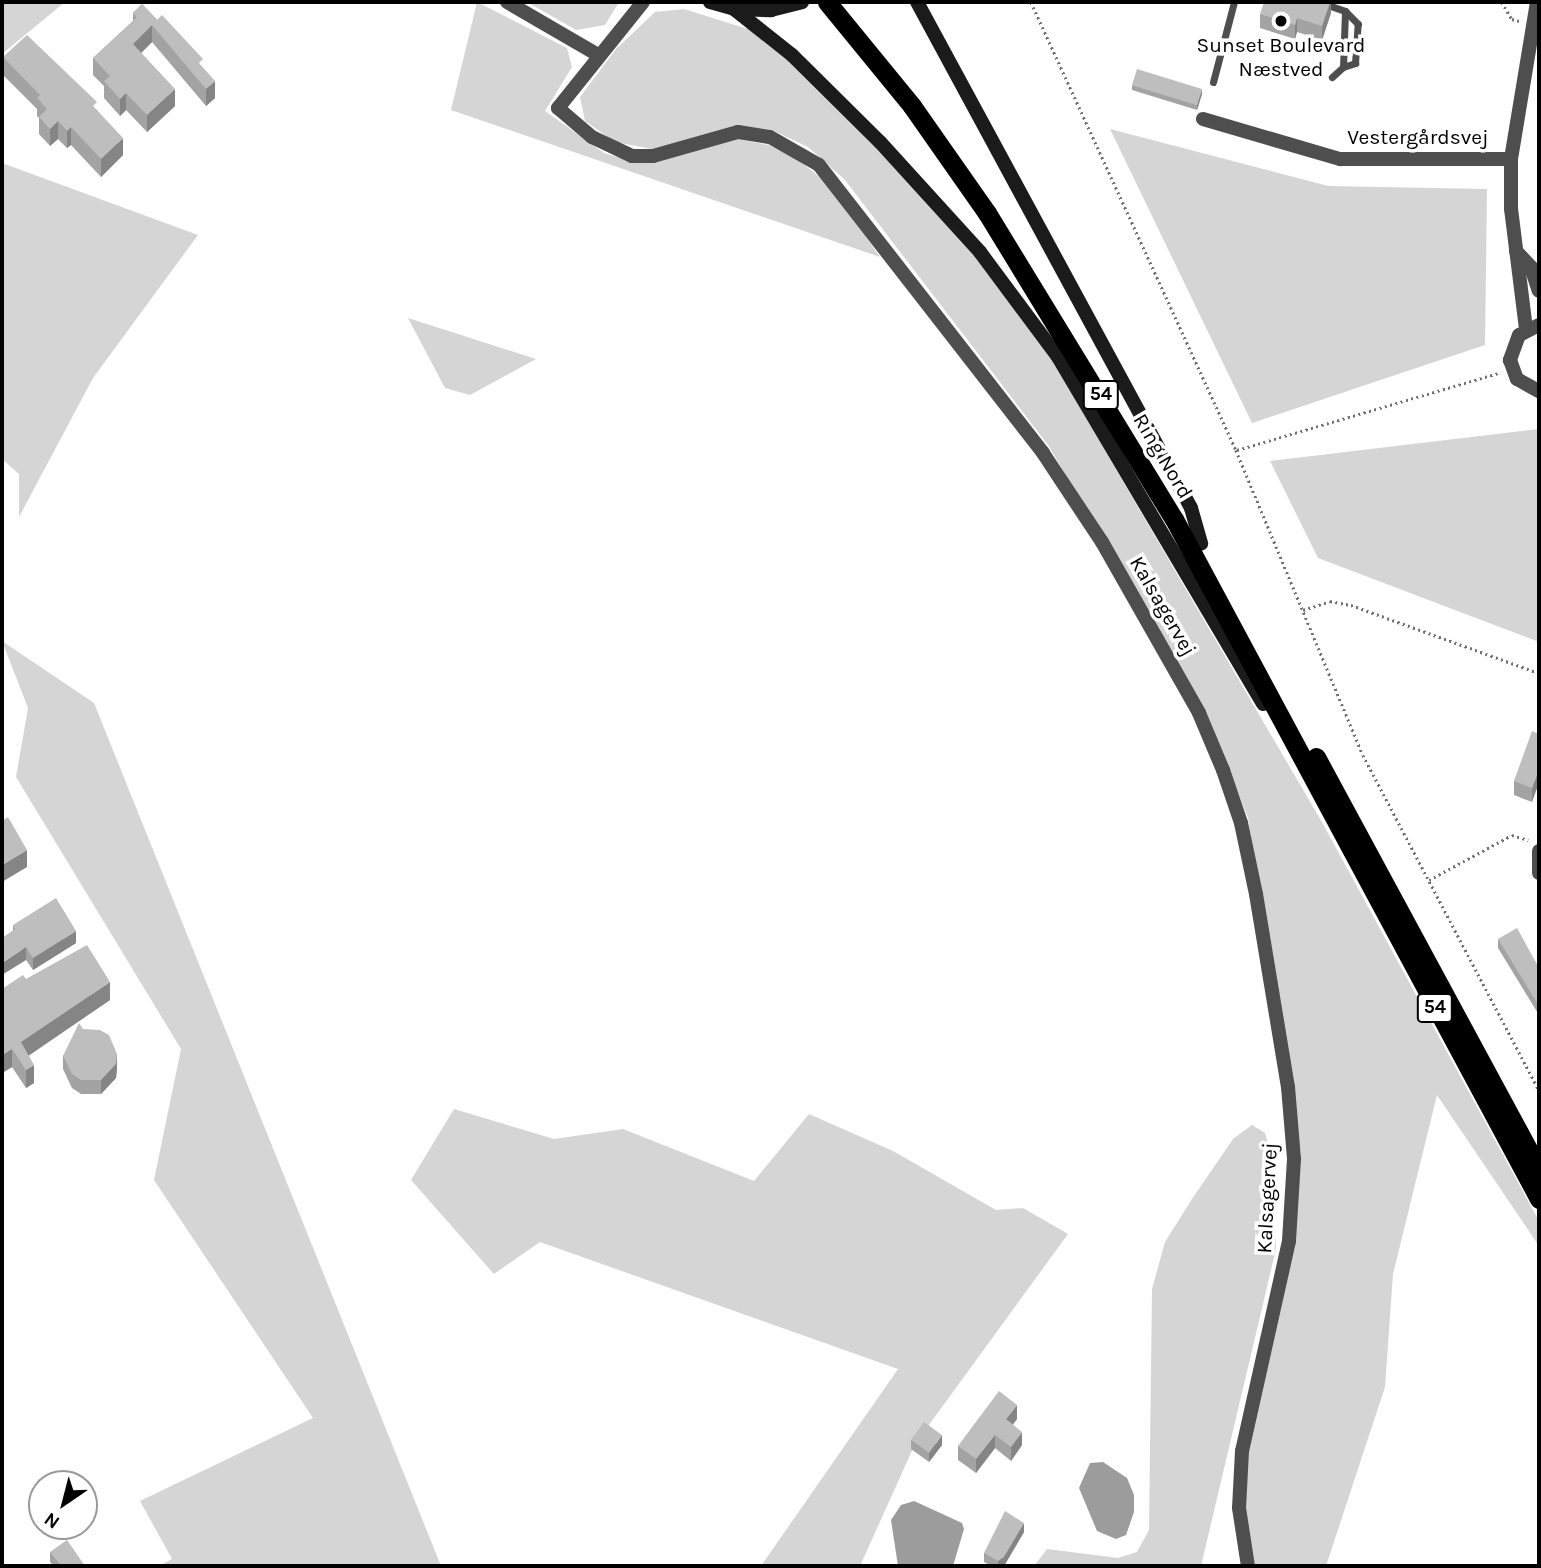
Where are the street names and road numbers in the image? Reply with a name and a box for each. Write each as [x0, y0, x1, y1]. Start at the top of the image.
street label: Vestergårdsvej [1347, 124, 1489, 150]
road number: 54 [1082, 380, 1120, 410]
street label: Ring Nord [1128, 409, 1198, 503]
street label: Kalsagervej [1124, 552, 1202, 660]
road number: 54 [1416, 992, 1454, 1024]
street label: Kalsagervej [1252, 1142, 1282, 1254]

